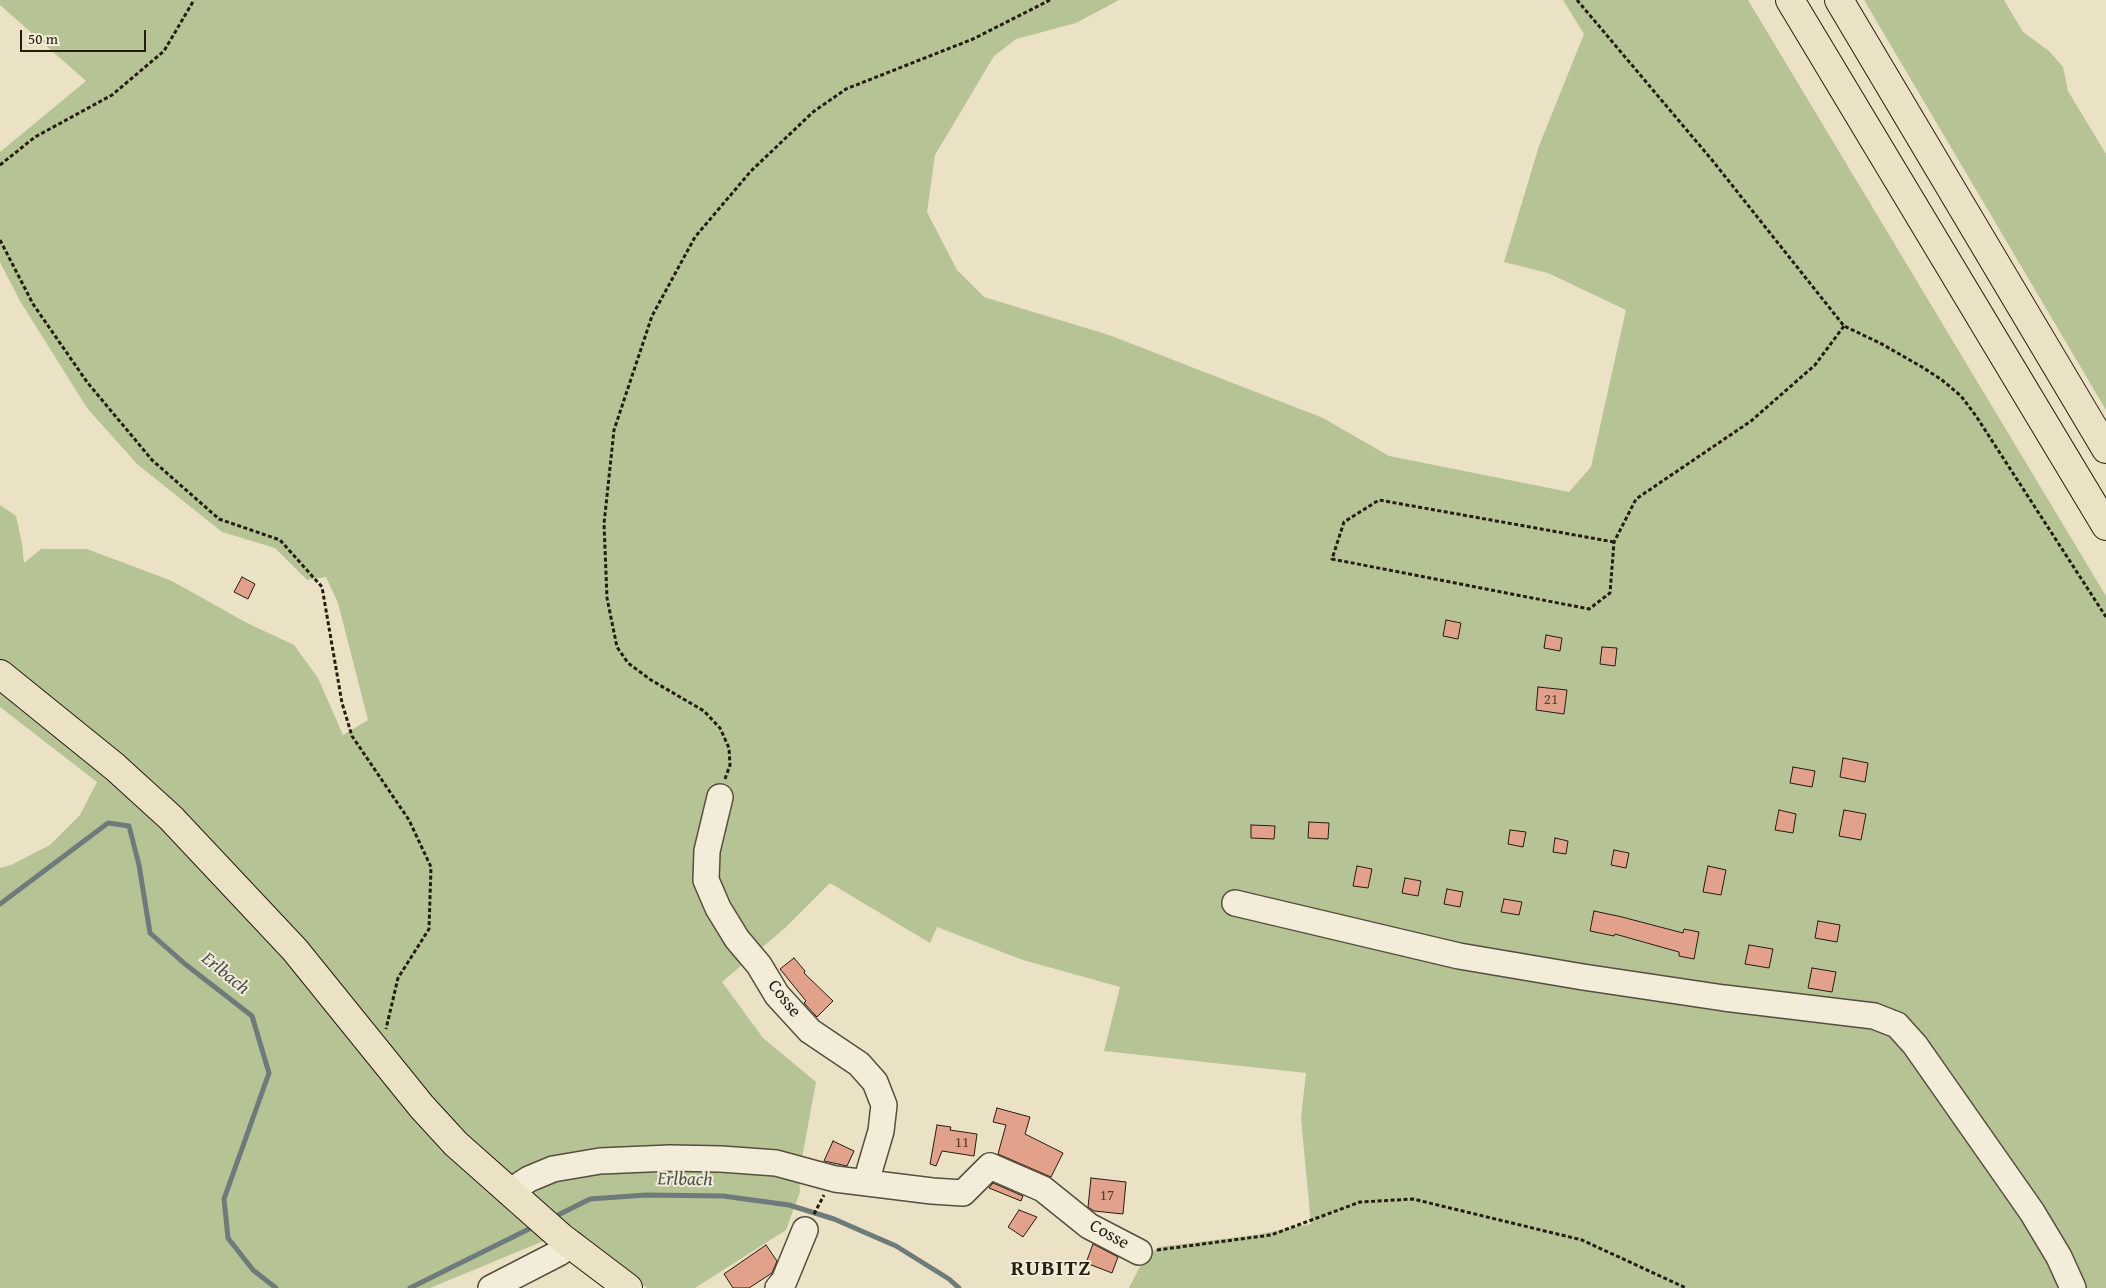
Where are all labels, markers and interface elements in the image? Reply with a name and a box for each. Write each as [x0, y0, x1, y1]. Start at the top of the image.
scale bar [22, 20, 149, 52]
text: 50 m [28, 28, 58, 49]
house number: 21 [1544, 691, 1558, 709]
water label: Erlbach [196, 948, 254, 1000]
street label: Cosse [763, 976, 805, 1022]
house number: 11 [955, 1134, 969, 1152]
water label: Erlbach [657, 1168, 713, 1192]
house number: 17 [1100, 1187, 1114, 1205]
street label: Cosse [1086, 1215, 1132, 1255]
district label: RUBITZ [1010, 1256, 1092, 1282]

